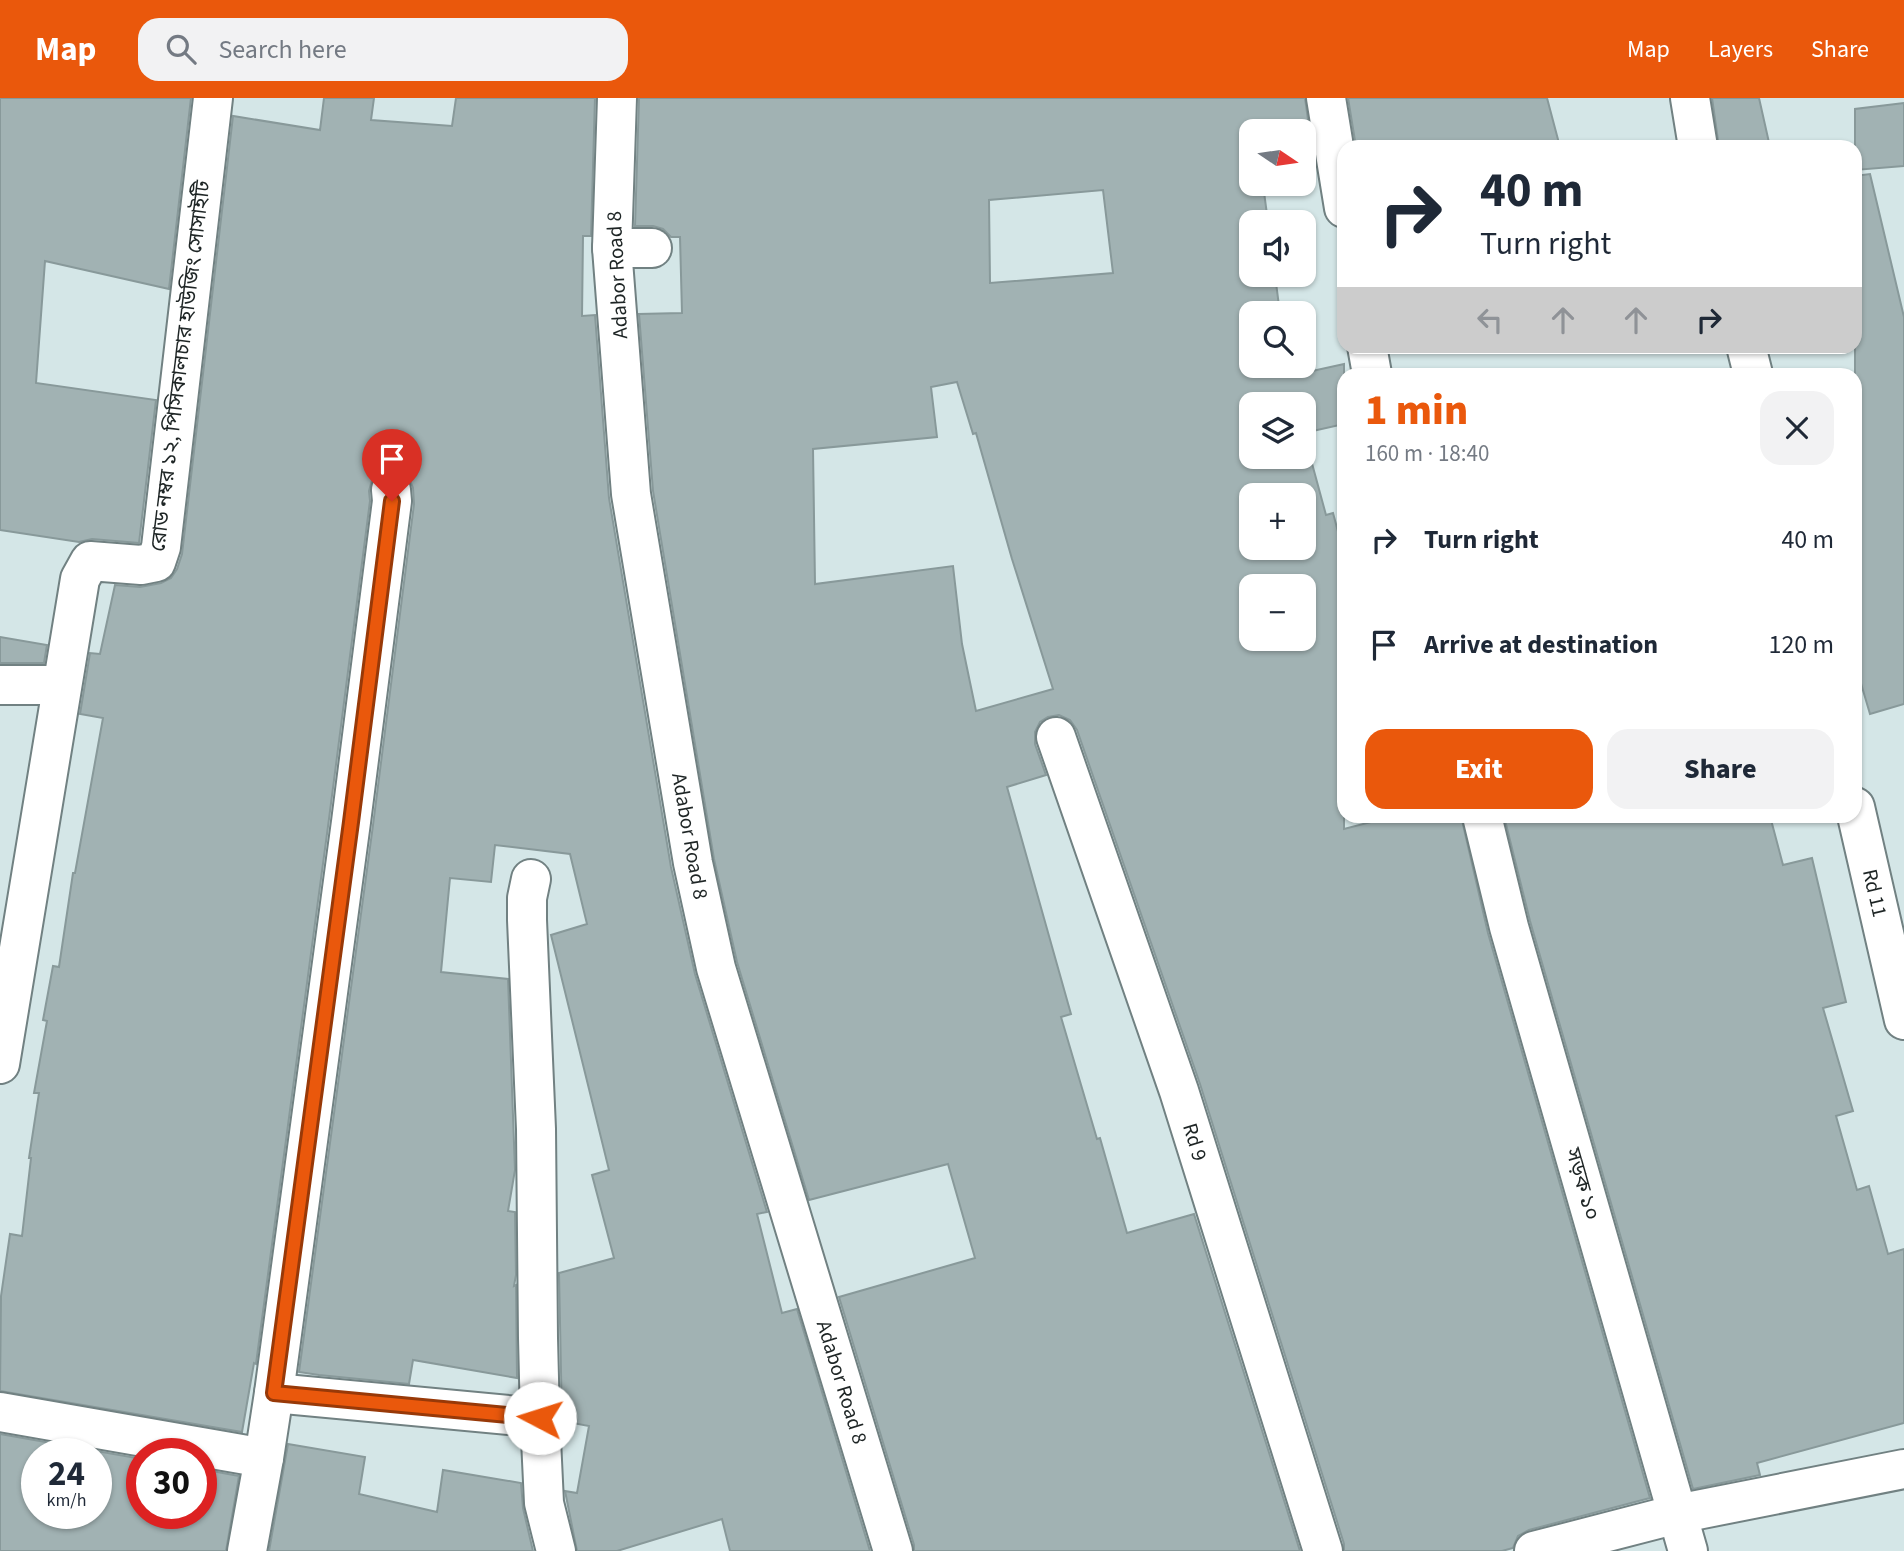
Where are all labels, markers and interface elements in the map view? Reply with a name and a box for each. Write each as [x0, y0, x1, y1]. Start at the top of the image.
search box [138, 18, 628, 81]
text: Map [35, 26, 96, 73]
icon: search [162, 30, 200, 68]
text: Search here [218, 31, 347, 68]
text: Map [1627, 32, 1670, 67]
text: Layers [1708, 32, 1773, 67]
text: Share [1811, 32, 1869, 67]
north arrow [1239, 119, 1316, 196]
map controls [1239, 119, 1316, 651]
text: 40 m [1480, 156, 1584, 226]
icon: right [1365, 168, 1456, 259]
street label: রোড নম্বর ১২, পিসিকালচার হাউজিং সোসাইটি [142, 178, 218, 553]
street label: Adabor Road 8 [599, 210, 635, 340]
button: sound [1239, 210, 1316, 287]
text: Turn right [1480, 221, 1611, 267]
button: search [1239, 301, 1316, 378]
icon: left [1471, 301, 1509, 339]
icon: ahead [1544, 301, 1582, 339]
icon: ahead [1617, 301, 1655, 339]
icon: right [1690, 301, 1728, 339]
text: 1 min [1365, 381, 1468, 441]
button: close [1760, 391, 1834, 465]
button: layers [1239, 392, 1316, 469]
pin [362, 429, 422, 501]
text: 160 m · 18:40 [1365, 437, 1489, 470]
icon: arrive [373, 440, 411, 478]
button: + [1239, 483, 1316, 560]
icon: right [1365, 521, 1403, 559]
text: Turn right [1424, 521, 1539, 558]
text: 40 m [1781, 521, 1834, 558]
button: − [1239, 574, 1316, 651]
icon: arrive [1365, 626, 1403, 664]
text: Arrive at destination [1424, 626, 1658, 663]
text: 120 m [1768, 626, 1834, 663]
button: Exit [1365, 729, 1593, 809]
button: Share [1607, 729, 1834, 809]
street label: Adabor Road 8 [664, 770, 716, 902]
street label: Rd 11 [1855, 866, 1895, 920]
street label: Rd 9 [1175, 1119, 1215, 1165]
street label: সড়ক ১০ [1558, 1143, 1608, 1224]
street label: Adabor Road 8 [809, 1316, 875, 1448]
position arrow [503, 1381, 577, 1455]
speed limit sign: 30 [126, 1438, 217, 1529]
text: 24 [48, 1449, 85, 1499]
text: km/h [47, 1488, 86, 1513]

